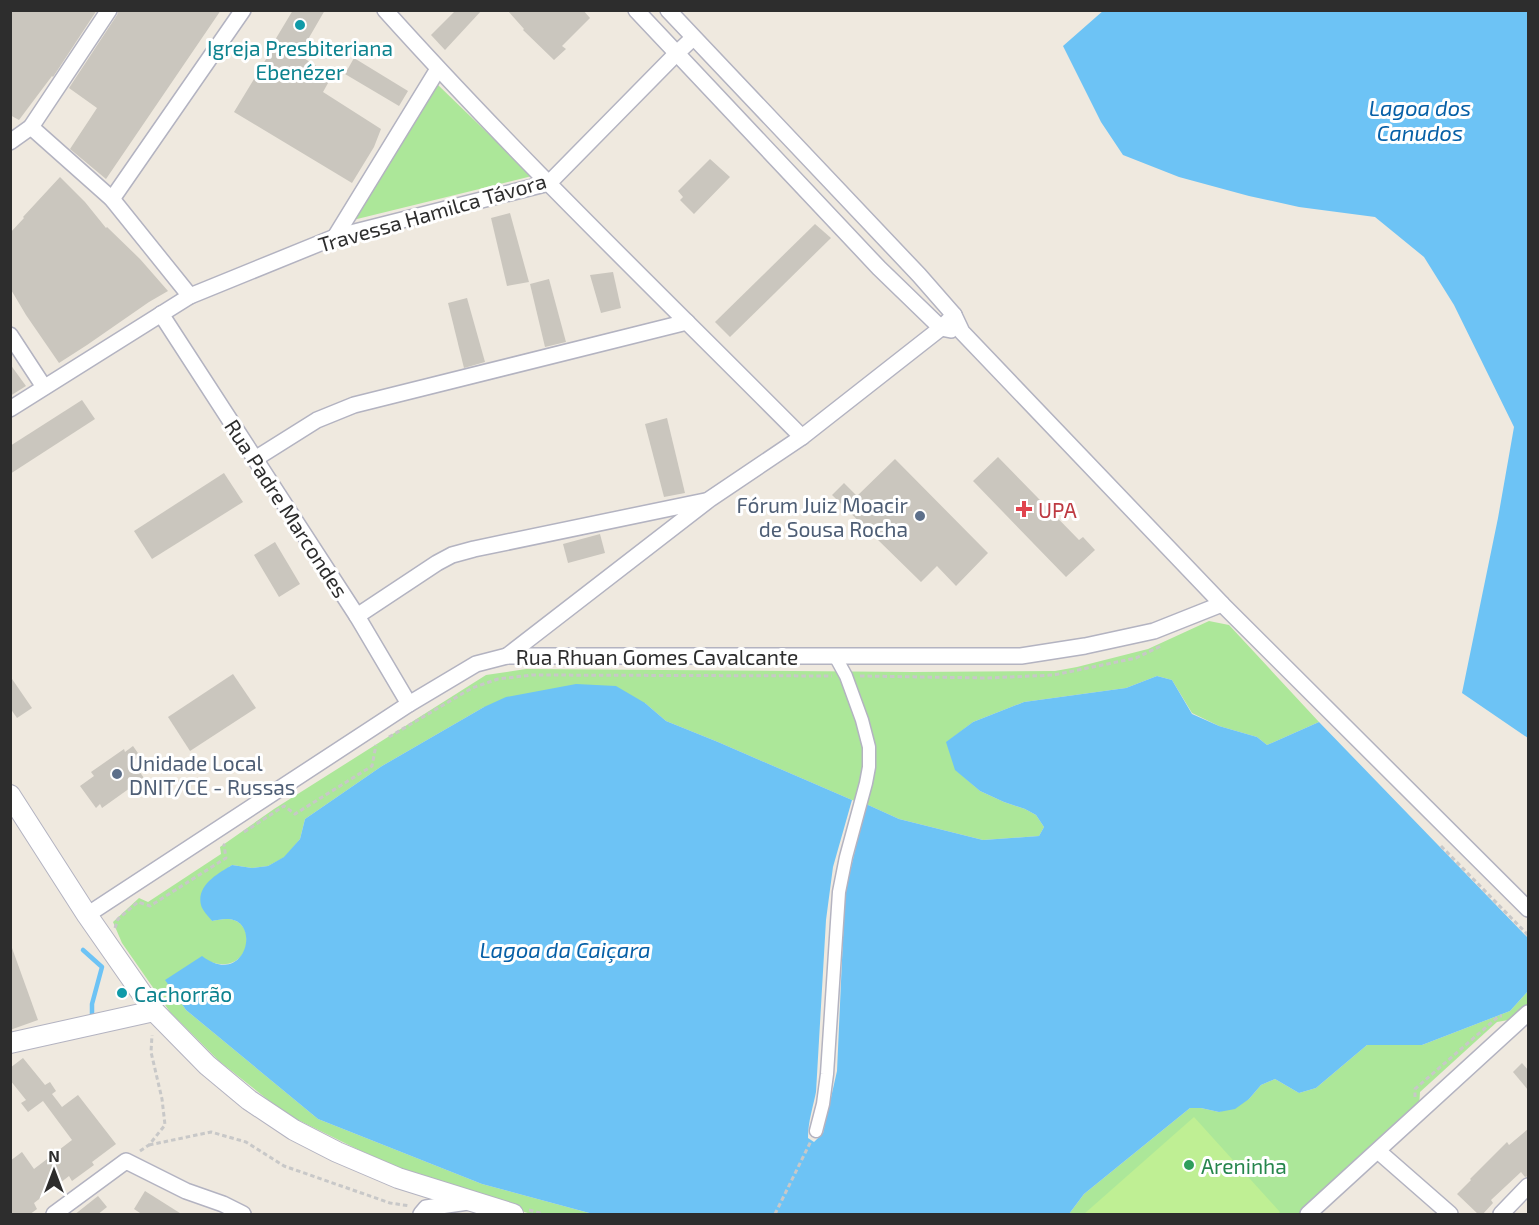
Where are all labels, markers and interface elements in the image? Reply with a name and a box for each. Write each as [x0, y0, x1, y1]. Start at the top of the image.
marker: Igreja Presbiteriana Ebenézer [293, 18, 307, 32]
place label: Igreja Presbiteriana Ebenézer [207, 35, 393, 84]
water label: Lagoa dos Canudos [1369, 94, 1471, 145]
street label: Travessa Hamilca Távora [315, 167, 549, 257]
street label: Rua Padre Marcondes [220, 414, 354, 602]
place label: Fórum Juiz Moacir de Sousa Rocha [737, 492, 909, 541]
place label: UPA [1038, 497, 1077, 522]
marker: UPA [1015, 500, 1033, 518]
marker: Fórum Juiz Moacir de Sousa Rocha [913, 509, 927, 523]
street label: Rua Rhuan Gomes Cavalcante [516, 644, 798, 669]
place label: Unidade Local DNIT/CE - Russas [129, 750, 296, 799]
marker: Unidade Local DNIT/CE - Russas [110, 767, 124, 781]
water label: Lagoa da Caiçara [479, 936, 651, 964]
place label: Cachorrão [134, 981, 232, 1006]
marker: Cachorrão [115, 986, 129, 1000]
north arrow [24, 1141, 84, 1201]
text: N [48, 1146, 60, 1165]
place label: Areninha [1201, 1153, 1287, 1178]
marker: Areninha [1182, 1158, 1196, 1172]

